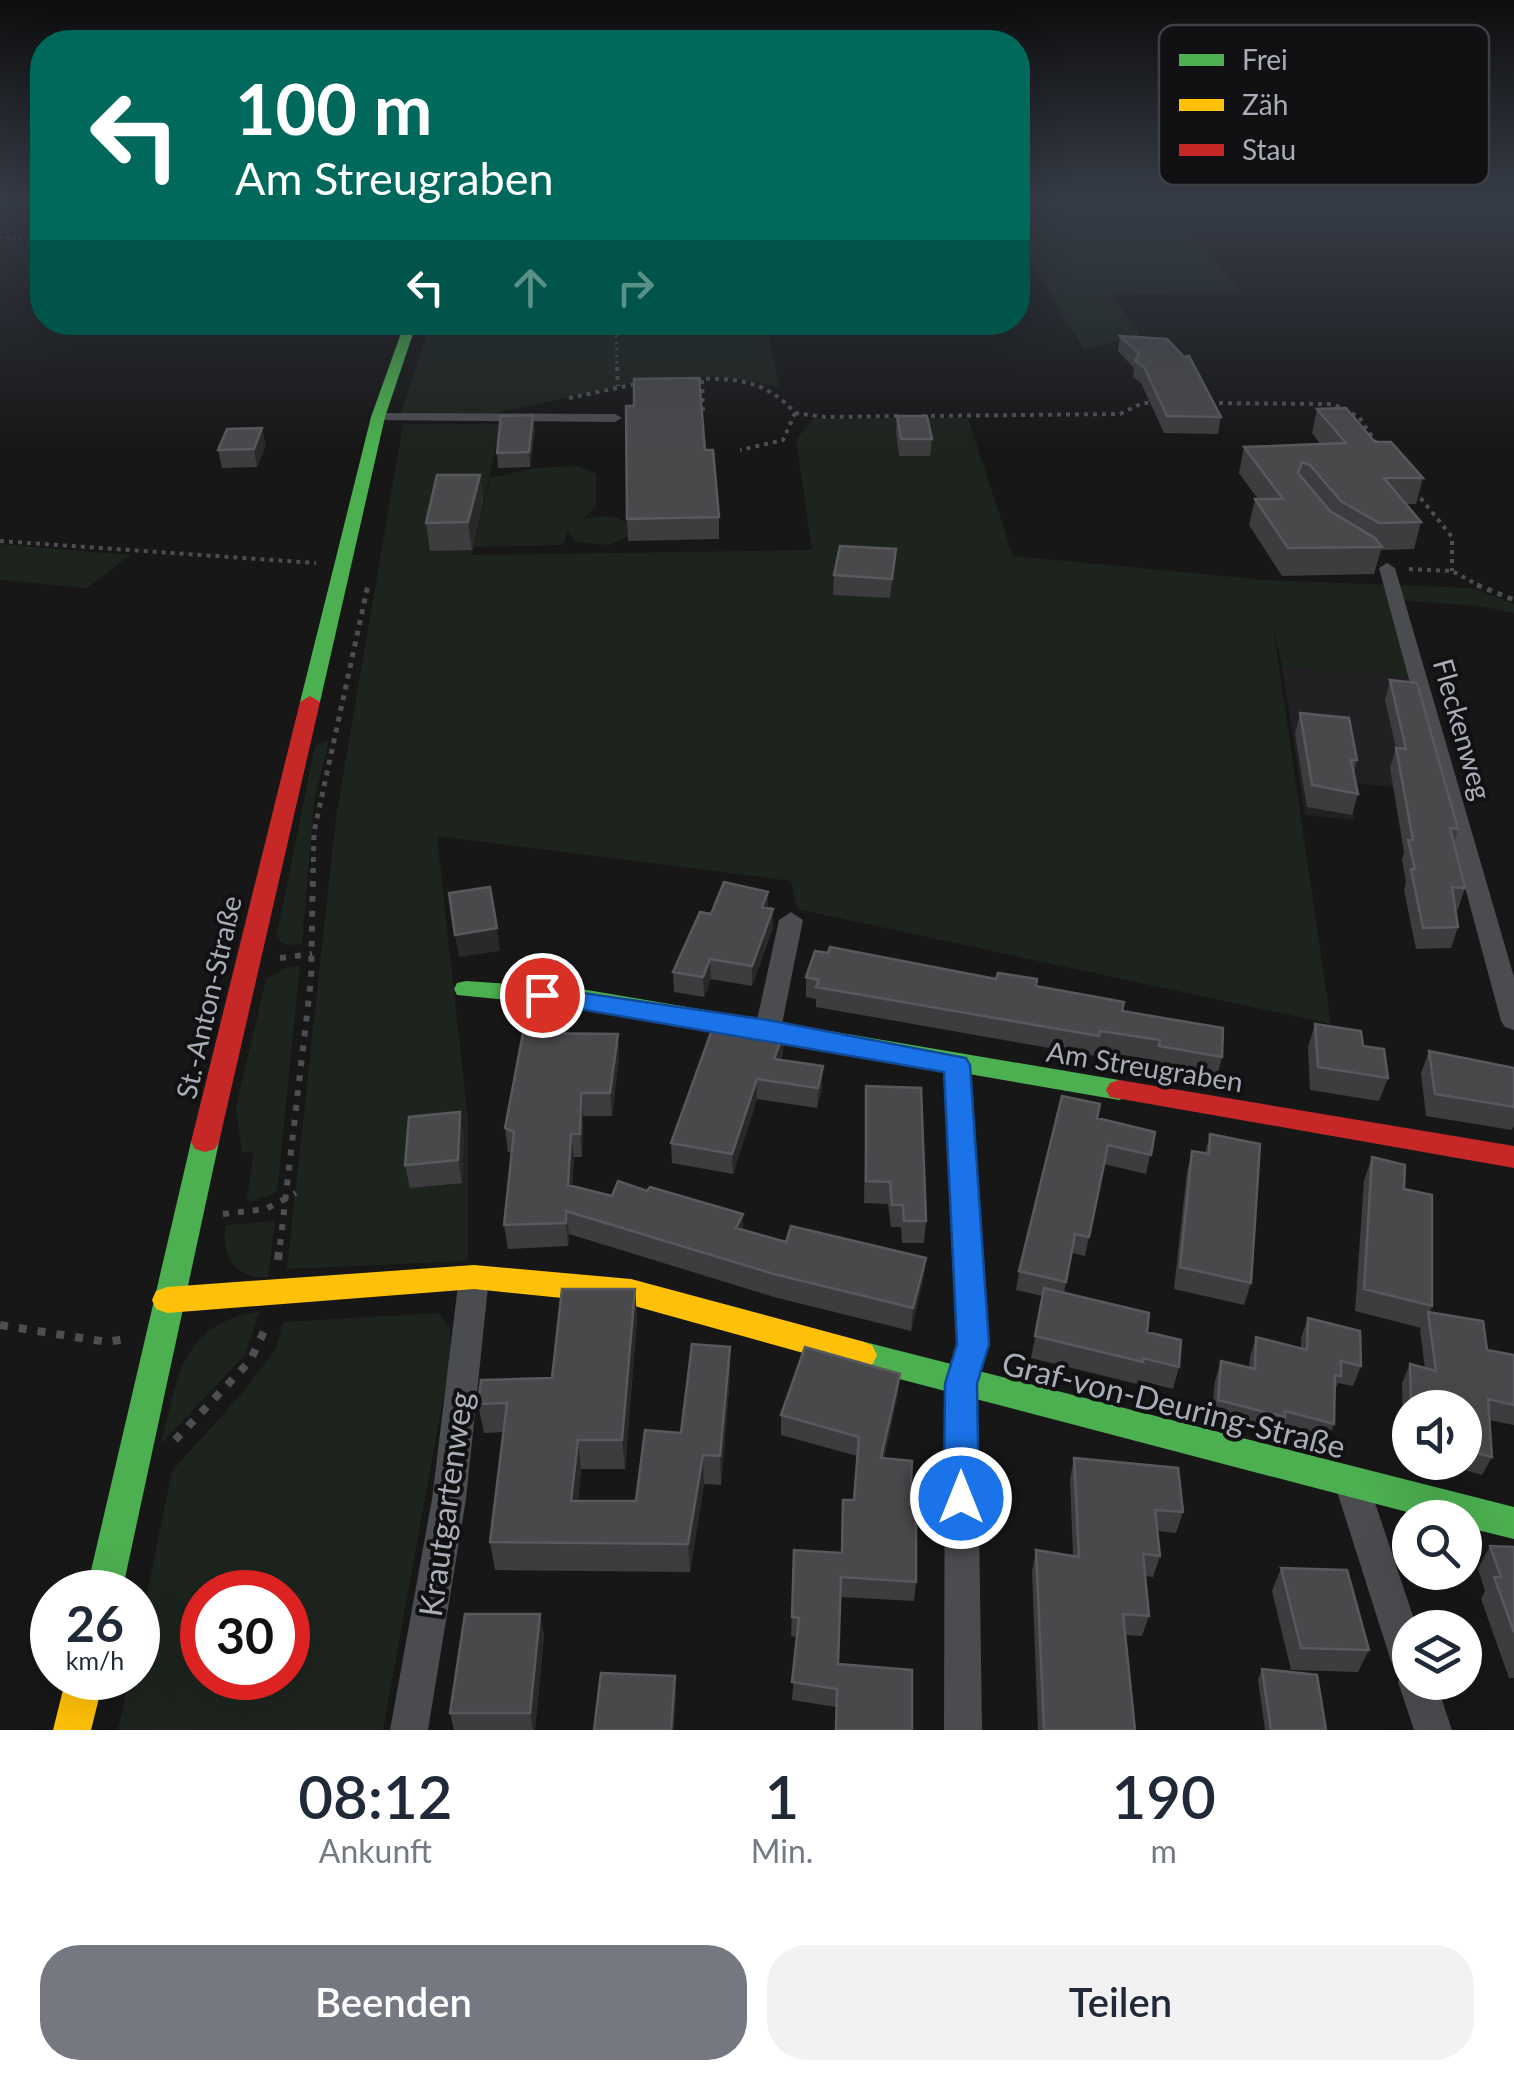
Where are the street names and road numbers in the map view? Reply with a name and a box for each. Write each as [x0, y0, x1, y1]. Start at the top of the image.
street label: Fleckenweg [1427, 655, 1499, 803]
street label: St.-Anton-Straße [168, 892, 248, 1102]
street label: Am Streugraben [1044, 1034, 1246, 1098]
street label: Graf-von-Deuring-Straße [998, 1342, 1350, 1466]
street label: Krautgartenweg [410, 1389, 480, 1619]

